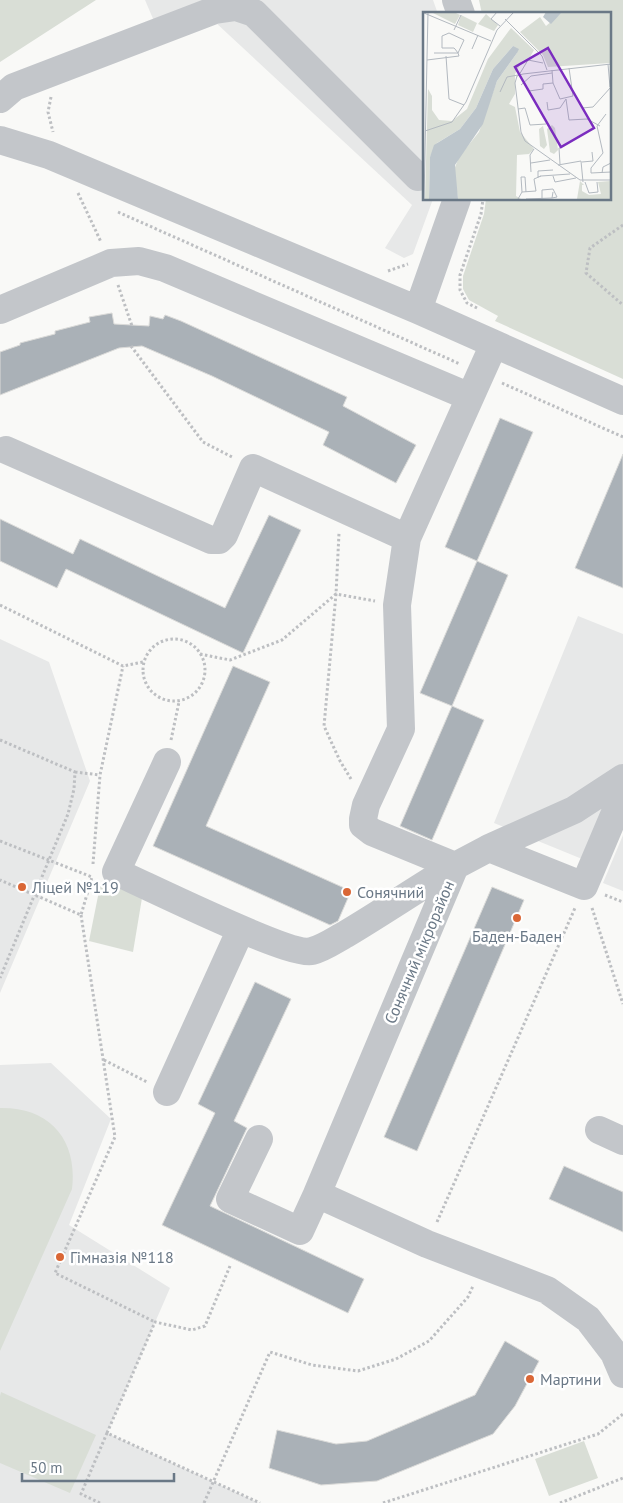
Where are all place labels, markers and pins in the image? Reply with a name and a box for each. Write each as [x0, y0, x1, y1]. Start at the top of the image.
place label: Ліцей №119 [31, 877, 119, 897]
marker: Ліцей №119 [16, 881, 28, 893]
place label: Сонячний [357, 882, 424, 902]
marker: Сонячний [341, 886, 353, 898]
marker: Баден-Баден [511, 912, 523, 924]
place label: Баден-Баден [472, 926, 562, 946]
place label: Гімназія №118 [70, 1247, 174, 1267]
marker: Гімназія №118 [54, 1251, 66, 1263]
place label: Мартини [540, 1369, 601, 1389]
marker: Мартини [524, 1373, 536, 1385]

